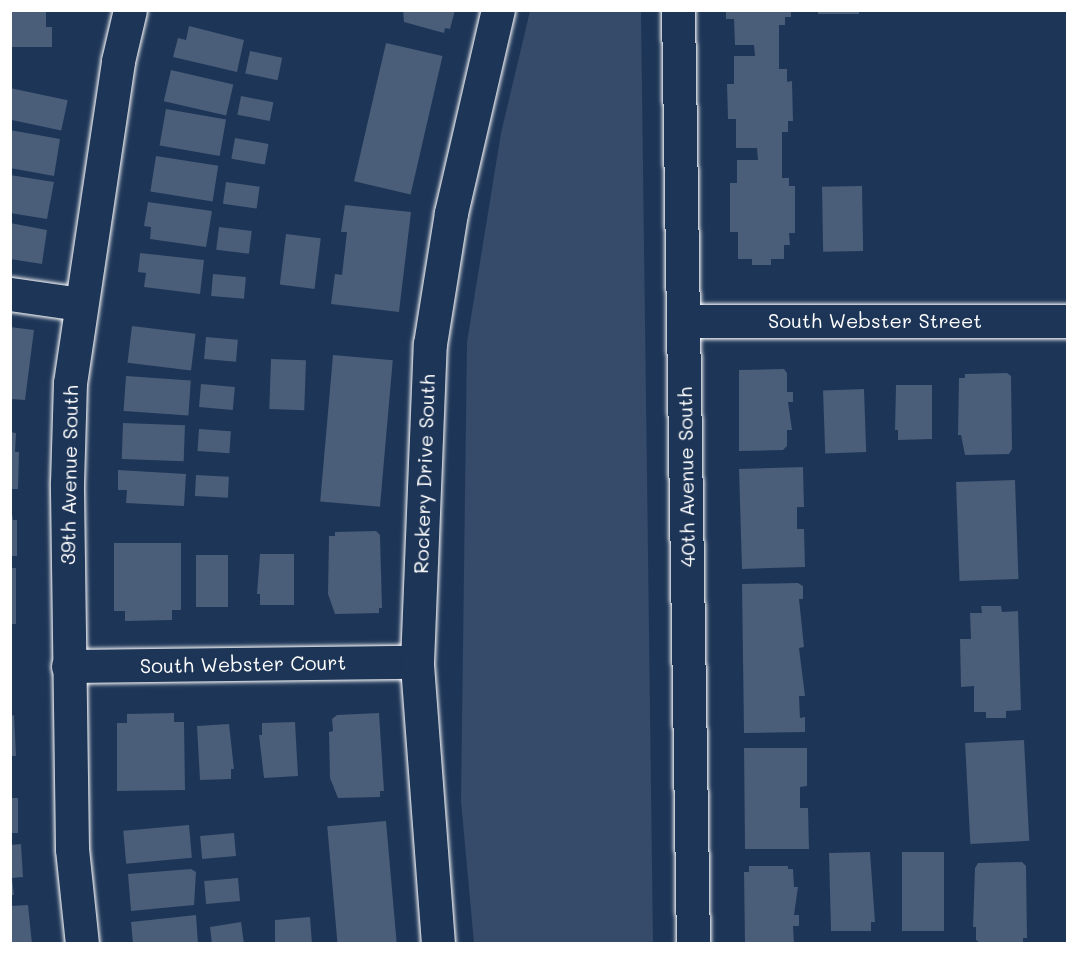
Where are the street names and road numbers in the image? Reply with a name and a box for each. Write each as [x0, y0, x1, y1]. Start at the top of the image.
street label: South Webster Street [768, 308, 982, 332]
street label: Rockery Drive South [409, 374, 439, 574]
street label: 39th Avenue South [55, 385, 83, 565]
street label: 40th Avenue South [672, 387, 700, 567]
street label: South Webster Court [140, 650, 346, 678]

